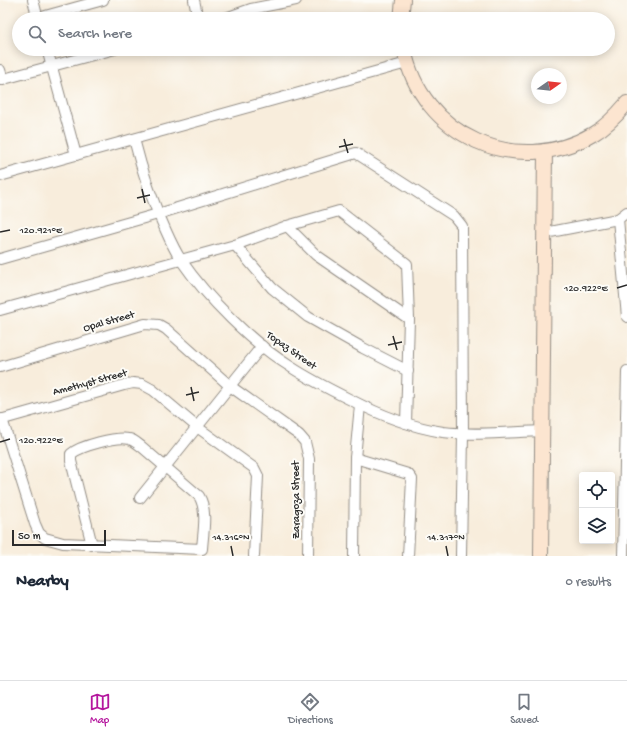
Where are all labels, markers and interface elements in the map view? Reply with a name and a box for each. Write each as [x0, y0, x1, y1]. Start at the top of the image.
search box [12, 12, 615, 56]
icon: search [26, 23, 48, 45]
text: Search here [58, 25, 132, 43]
north arrow [531, 68, 567, 104]
text: 120.921°E [19, 225, 63, 237]
text: 120.922°E [563, 283, 608, 295]
street label: Opal Street [82, 309, 137, 335]
street label: Topaz Street [263, 329, 320, 373]
street label: Amethyst Street [52, 367, 130, 399]
text: 120.922°E [18, 435, 63, 447]
street label: Zaragoza Street [291, 459, 303, 539]
map controls [579, 472, 615, 544]
button: locate [579, 472, 615, 508]
button: layers [579, 508, 615, 544]
scale bar [12, 528, 106, 547]
text: 50 m [18, 531, 40, 543]
text: 14.316°N [211, 532, 250, 544]
text: 14.317°N [426, 532, 465, 544]
text: Nearby [16, 572, 69, 592]
text: 0 results [565, 575, 611, 590]
tab: Map [89, 691, 111, 727]
tab: Directions [288, 691, 333, 727]
tab: Saved [510, 691, 538, 727]

